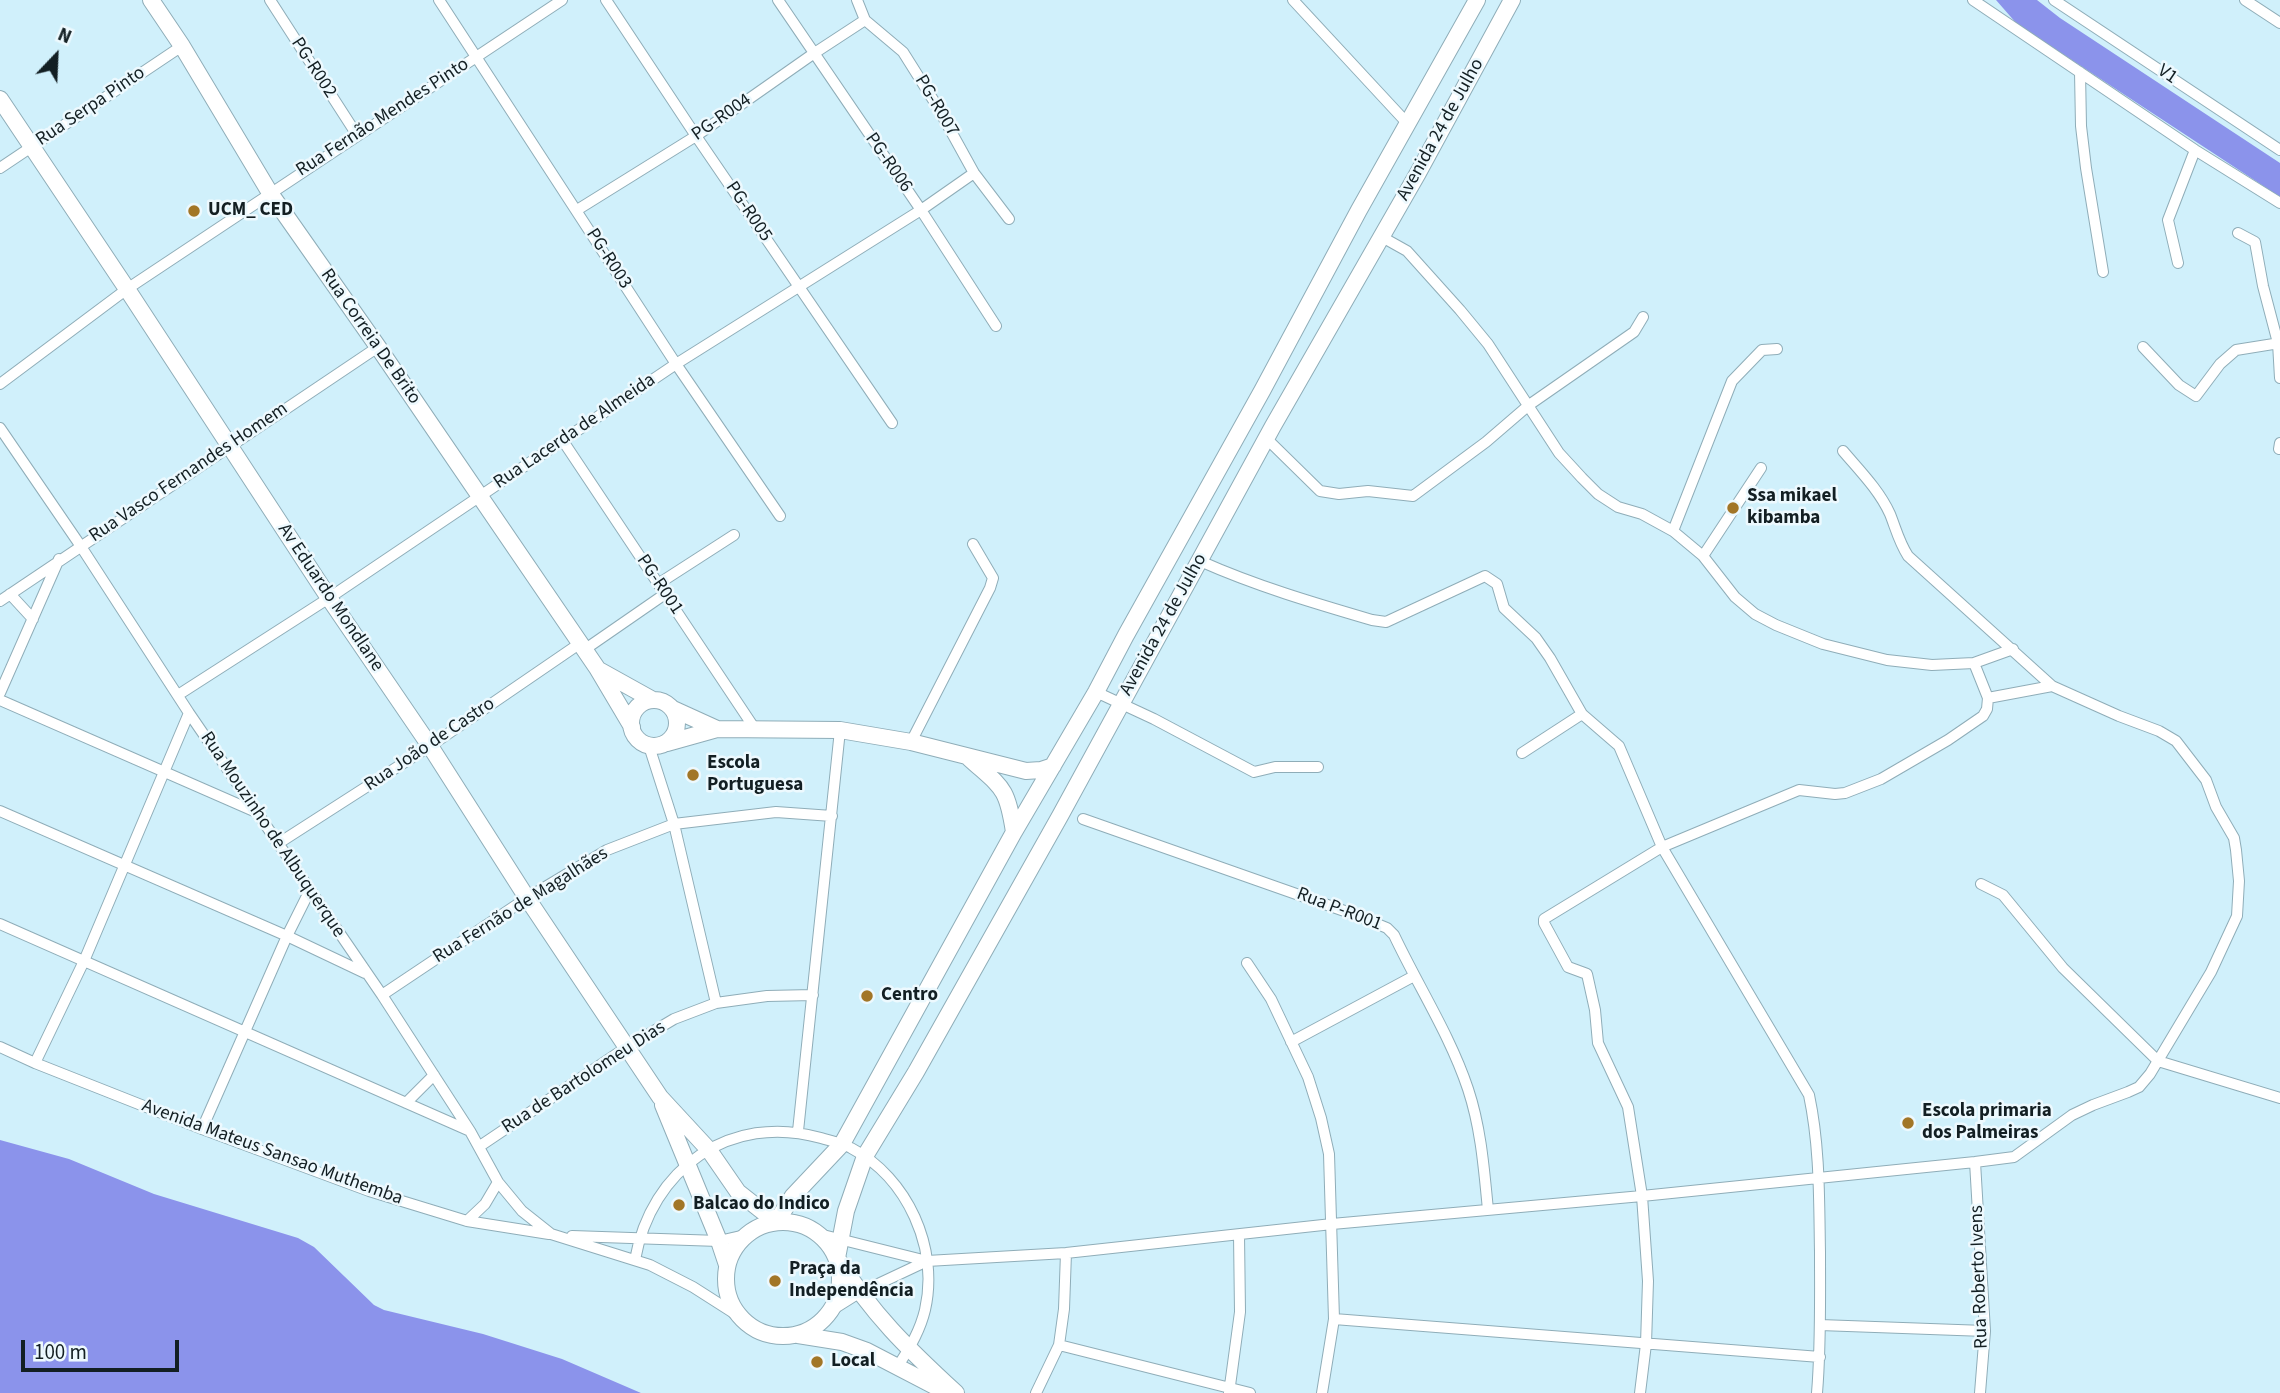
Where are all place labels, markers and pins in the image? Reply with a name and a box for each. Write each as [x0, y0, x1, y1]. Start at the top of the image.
place label: UCM_ CED [208, 200, 293, 222]
marker: UCM_ CED [186, 203, 202, 219]
place label: Ssa mikael kibamba [1747, 486, 1837, 530]
marker: Ssa mikael kibamba [1725, 500, 1741, 516]
place label: Escola Portuguesa [707, 753, 803, 797]
marker: Escola Portuguesa [685, 767, 701, 783]
place label: Centro [881, 985, 938, 1007]
marker: Centro [859, 988, 875, 1004]
place label: Escola primaria dos Palmeiras [1922, 1101, 2052, 1145]
marker: Escola primaria dos Palmeiras [1900, 1115, 1916, 1131]
place label: Balcao do Indico [693, 1194, 830, 1216]
marker: Balcao do Indico [671, 1197, 687, 1213]
place label: Praça da Independência [789, 1259, 914, 1303]
marker: Praça da Independência [767, 1273, 783, 1289]
place label: Local [831, 1351, 875, 1373]
marker: Local [809, 1354, 825, 1370]

